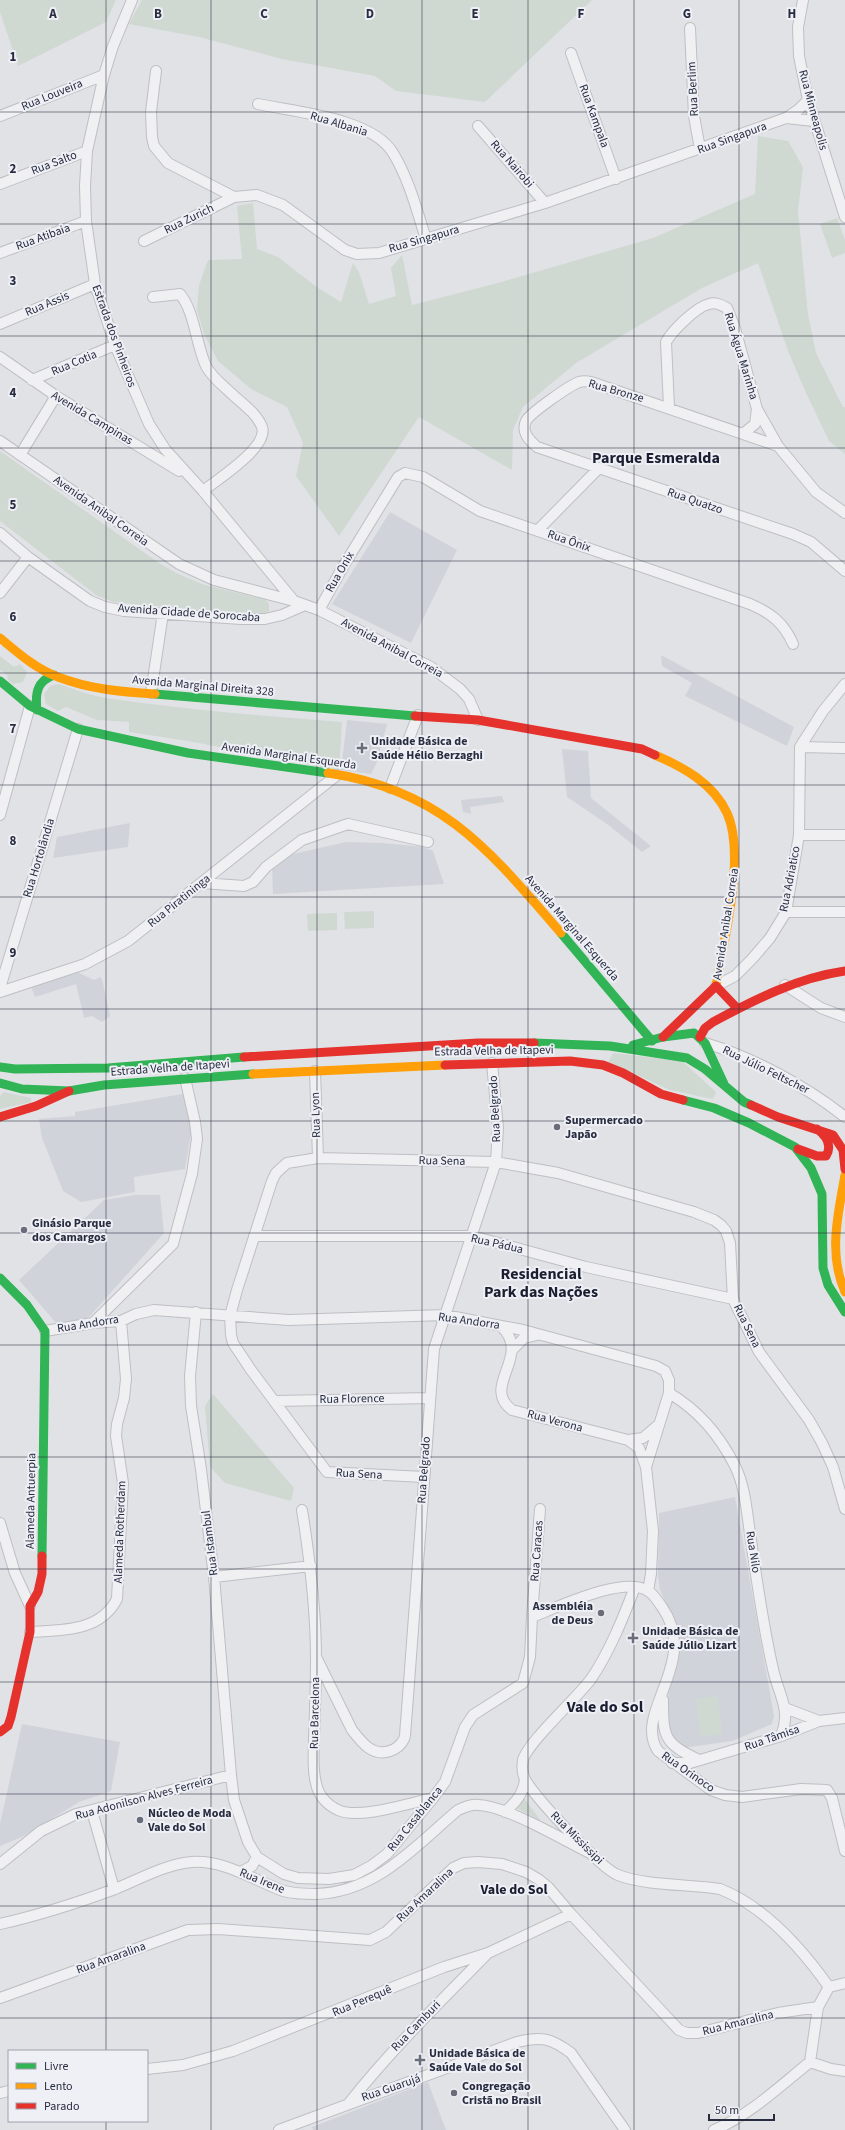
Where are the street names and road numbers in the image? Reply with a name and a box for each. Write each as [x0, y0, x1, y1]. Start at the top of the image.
street label: Rua Berlim [683, 61, 703, 117]
street label: Rua Minneapolis [794, 68, 832, 152]
street label: Rua Louveira [19, 75, 85, 115]
street label: Rua Kampala [575, 82, 613, 150]
street label: Rua Albania [308, 107, 370, 141]
street label: Rua Singapura [695, 118, 769, 158]
street label: Rua Nairobi [486, 136, 538, 192]
street label: Rua Salto [29, 147, 79, 179]
street label: Rua Zurich [161, 200, 217, 238]
street label: Rua Atibaia [13, 219, 73, 255]
street label: Rua Singapura [387, 221, 461, 257]
street label: Estrada dos Pinheiros [88, 282, 140, 390]
street label: Rua Assis [22, 287, 72, 321]
street label: Rua Água Marinha [720, 310, 762, 402]
street label: Rua Cotia [49, 346, 99, 380]
street label: Rua Bronze [586, 375, 646, 407]
street label: Avenida Campinas [48, 387, 136, 449]
street label: Avenida Anibal Correia [50, 472, 152, 550]
street label: Rua Quatzo [665, 484, 725, 518]
street label: Rua Ônix [545, 526, 593, 557]
street label: Rua Onix [321, 548, 359, 596]
street label: Avenida Cidade de Sorocaba [117, 600, 261, 626]
street label: Avenida Anibal Correia [338, 614, 446, 682]
street label: Avenida Marginal Direita 328 [132, 671, 274, 701]
street label: Avenida Marginal Esquerda [221, 738, 357, 774]
street label: Rua Hortolândia [19, 816, 59, 900]
street label: Rua Adriatico [775, 845, 805, 913]
street label: Avenida Anibal Correia [709, 867, 743, 981]
street label: Rua Piratininga [144, 870, 214, 932]
street label: Avenida Marginal Esquerda [521, 871, 623, 985]
street label: Estrada Velha de Itapevi [434, 1041, 554, 1061]
street label: Rua Júlio Feltscher [720, 1042, 813, 1099]
street label: Estrada Velha de Itapevi [110, 1055, 230, 1081]
street label: Rua Belgrado [485, 1075, 505, 1143]
street label: Rua Lyon [307, 1092, 325, 1138]
street label: Rua Sena [418, 1152, 466, 1170]
street label: Rua Pádua [469, 1230, 525, 1258]
street label: Rua Sena [729, 1301, 765, 1351]
street label: Rua Andorra [437, 1308, 501, 1334]
street label: Rua Andorra [56, 1311, 120, 1337]
street label: Rua Florence [319, 1390, 385, 1408]
street label: Rua Verona [525, 1405, 585, 1437]
street label: Rua Belgrado [413, 1436, 435, 1504]
street label: Alameda Antuerpia [22, 1453, 40, 1549]
street label: Rua Sena [335, 1464, 383, 1484]
street label: Alameda Rotherdam [110, 1480, 130, 1584]
street label: Rua Istambul [198, 1509, 222, 1577]
street label: Rua Caracas [526, 1520, 548, 1582]
street label: Rua Nilo [741, 1530, 765, 1574]
street label: Rua Barcelona [306, 1677, 324, 1749]
street label: Rua Tâmisa [742, 1721, 802, 1755]
street label: Rua Orinoco [658, 1747, 718, 1797]
street label: Rua Adonilson Alves Ferreira [73, 1771, 215, 1825]
street label: Rua Casablanca [383, 1783, 447, 1855]
street label: Rua Mississipi [547, 1808, 607, 1868]
street label: Rua Irene [237, 1864, 287, 1898]
street label: Rua Amaralina [393, 1864, 457, 1926]
street label: Rua Amaralina [74, 1938, 148, 1978]
street label: Rua Perequê [329, 1981, 395, 2021]
street label: Rua Camburi [387, 1997, 445, 2055]
street label: Rua Amaralina [701, 2006, 775, 2040]
street label: Rua Guarujá [359, 2070, 423, 2106]

